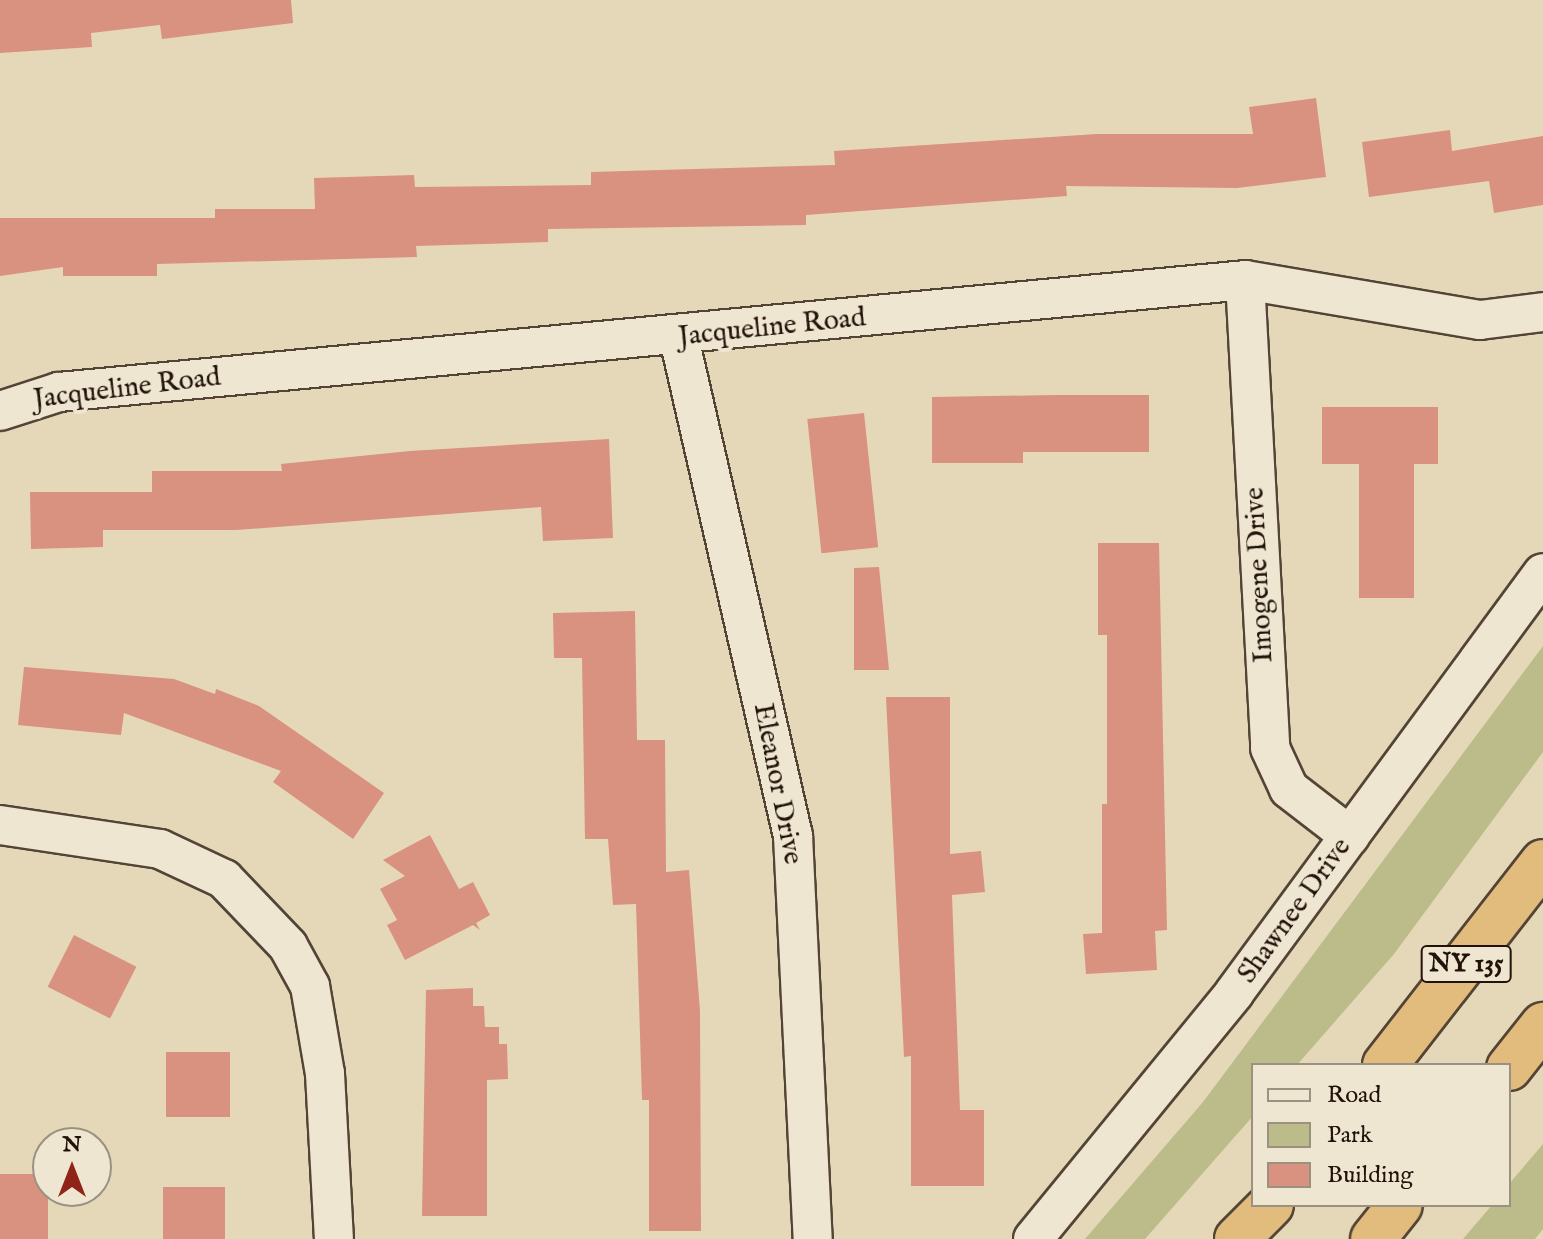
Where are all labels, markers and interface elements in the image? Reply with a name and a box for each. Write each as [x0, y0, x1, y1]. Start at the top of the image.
street label: Jacqueline Road [677, 301, 867, 355]
street label: Jacqueline Road [31, 361, 223, 417]
street label: Imogene Drive [1239, 486, 1281, 664]
street label: Eleanor Drive [745, 701, 809, 867]
street label: Shawnee Drive [1231, 832, 1359, 990]
road number: NY 135 [1420, 942, 1512, 986]
legend [1251, 1063, 1511, 1207]
text: Road [1327, 1080, 1381, 1111]
text: Park [1327, 1120, 1373, 1151]
north arrow [32, 1127, 112, 1207]
text: N [62, 1131, 82, 1159]
text: Building [1327, 1160, 1413, 1191]

